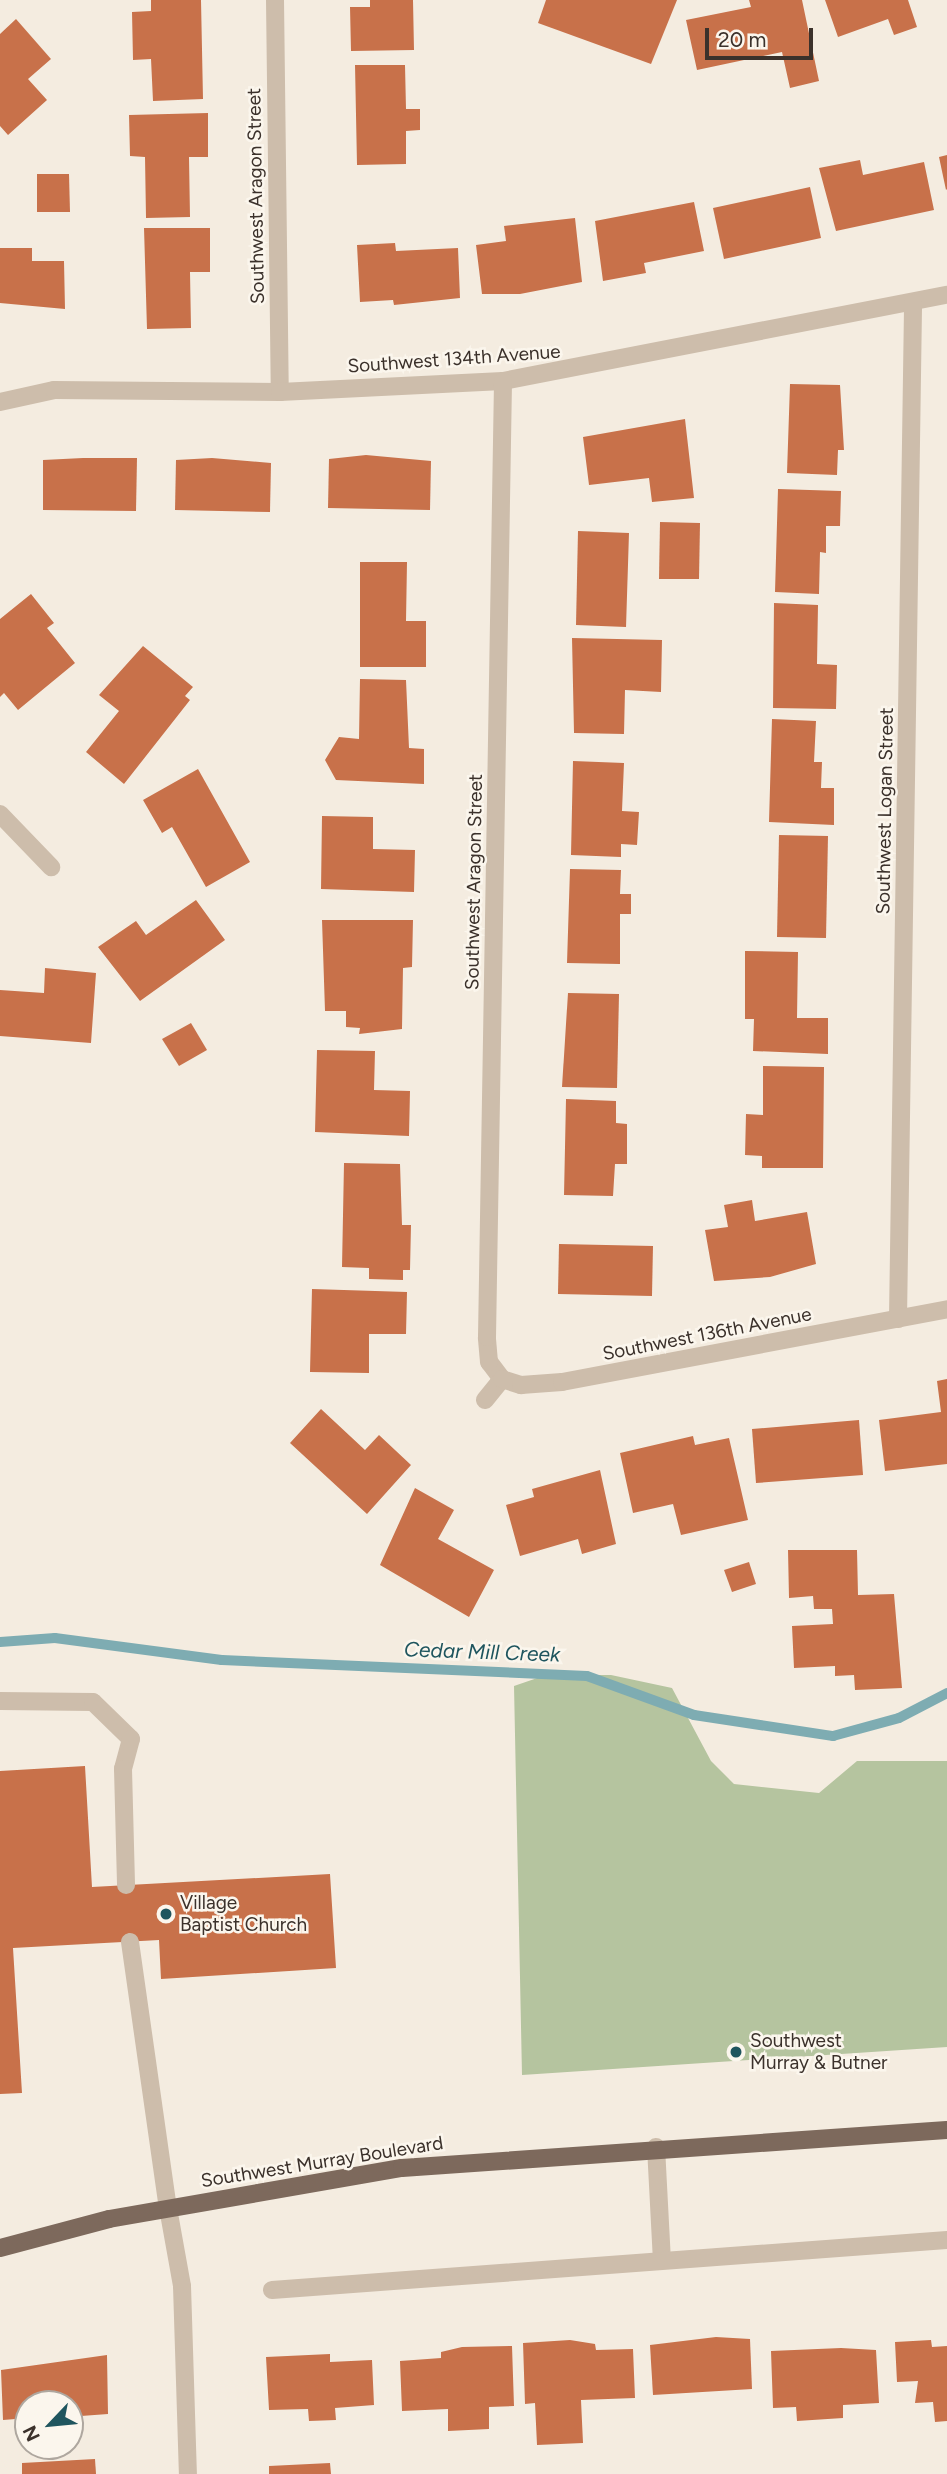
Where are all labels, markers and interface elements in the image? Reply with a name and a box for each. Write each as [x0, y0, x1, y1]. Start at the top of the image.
scale bar [709, 14, 818, 58]
text: 20 m [718, 27, 766, 52]
street label: Southwest Aragon Street [243, 88, 269, 304]
street label: Southwest 134th Avenue [347, 340, 561, 378]
street label: Southwest Logan Street [872, 707, 898, 915]
street label: Southwest Aragon Street [461, 774, 487, 990]
street label: Southwest 136th Avenue [601, 1303, 813, 1365]
water label: Cedar Mill Creek [403, 1637, 561, 1667]
place label: Village Baptist Church [180, 1892, 307, 1936]
marker: Village Baptist Church [158, 1906, 174, 1922]
place label: Southwest Murray & Butner [750, 2030, 887, 2074]
marker: Southwest Murray & Butner [728, 2044, 744, 2060]
street label: Southwest Murray Boulevard [199, 2132, 445, 2192]
north arrow [14, 2390, 84, 2460]
text: N [18, 2422, 45, 2445]

